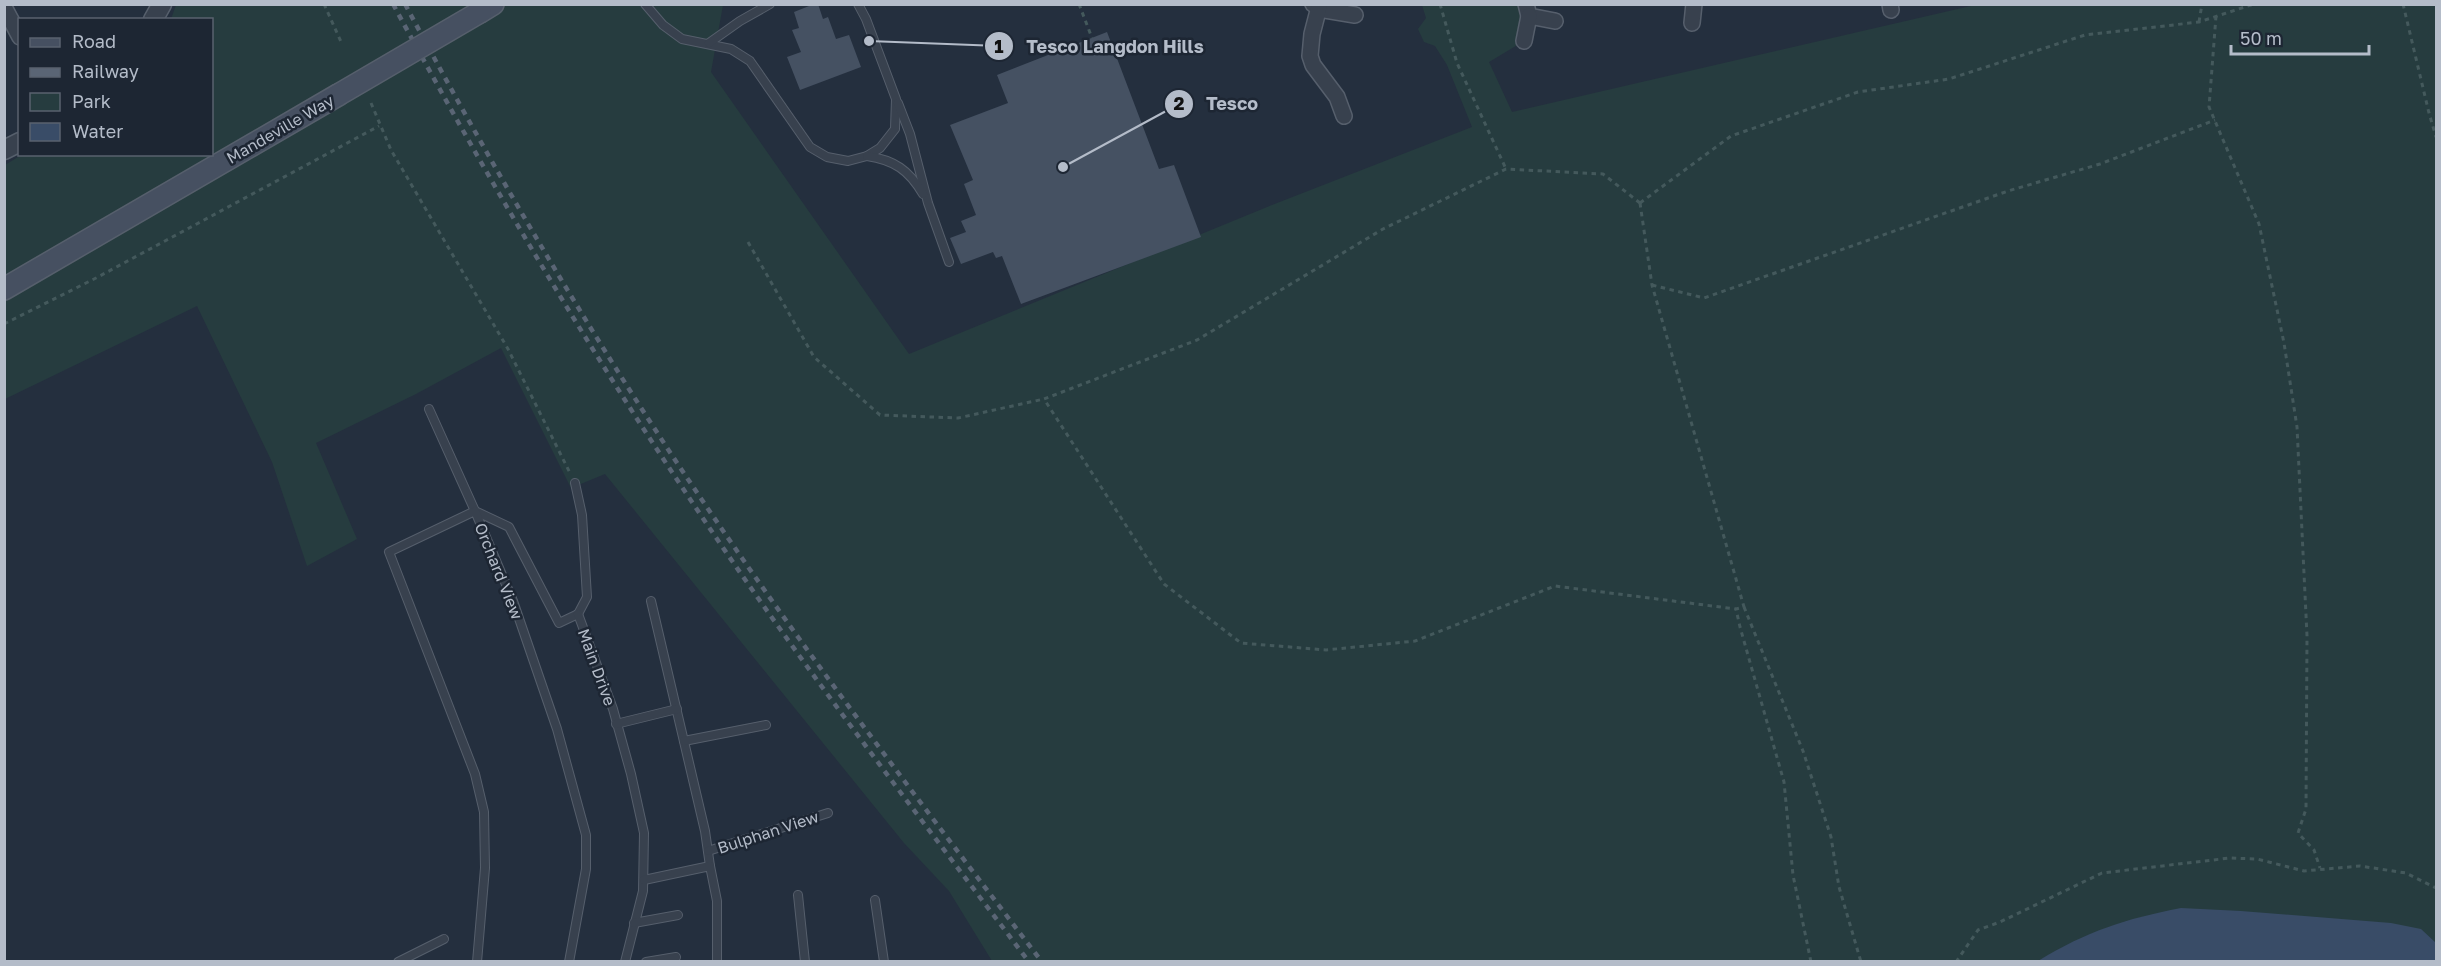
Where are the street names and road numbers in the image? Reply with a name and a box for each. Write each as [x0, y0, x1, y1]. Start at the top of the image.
street label: Mandeville Way [223, 90, 337, 168]
street label: Orchard View [471, 520, 527, 622]
street label: Main Drive [574, 626, 620, 708]
street label: Bulphan View [715, 806, 821, 858]

